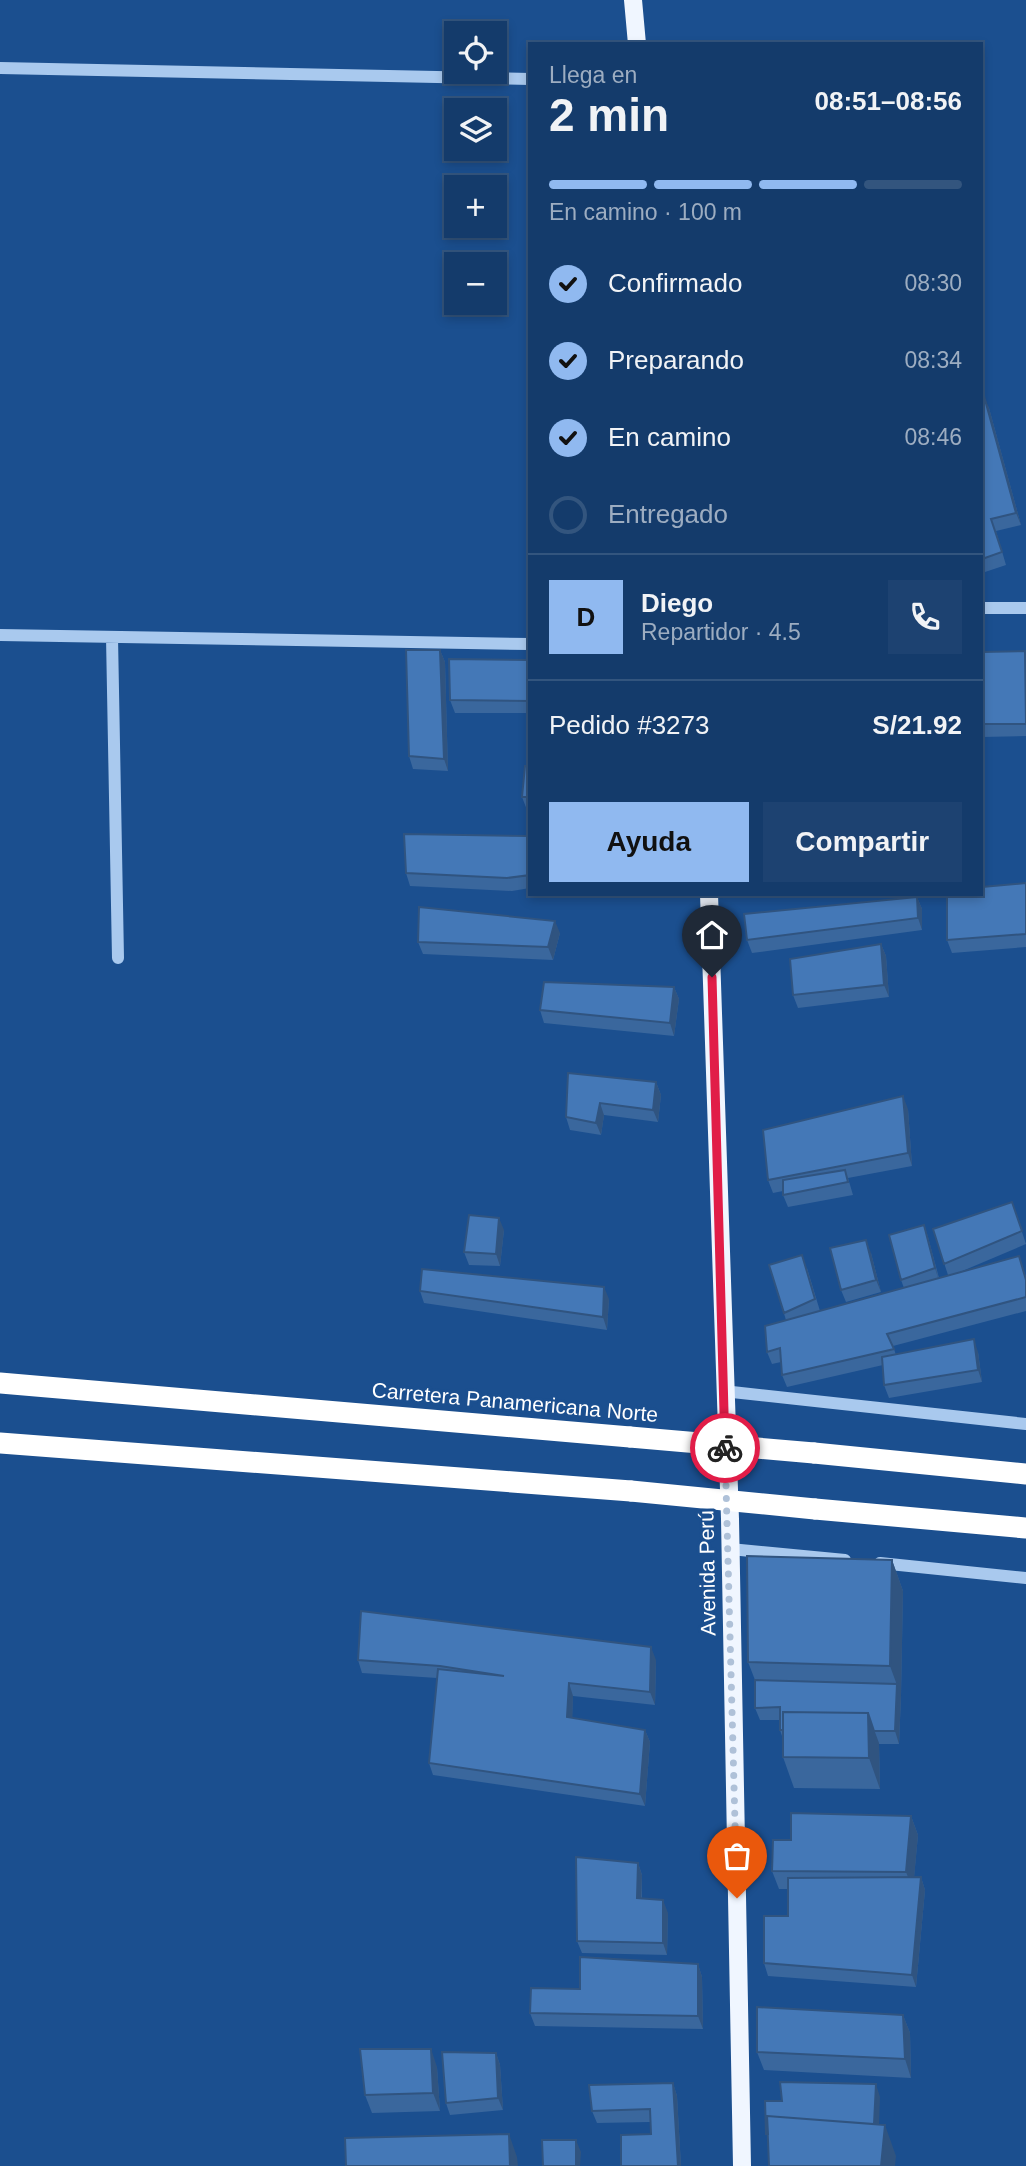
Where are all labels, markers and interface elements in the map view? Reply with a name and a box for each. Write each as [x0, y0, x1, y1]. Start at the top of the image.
map controls [444, 21, 507, 315]
button: locate [444, 21, 507, 84]
text: Llega en [549, 62, 637, 88]
text: 08:51–08:56 [815, 86, 962, 116]
text: 2 min [549, 89, 669, 141]
button: layers [444, 98, 507, 161]
button: + [444, 175, 507, 238]
text: En camino · 100 m [549, 199, 742, 225]
button: − [444, 252, 507, 315]
icon: check [549, 265, 587, 303]
text: Confirmado [608, 268, 742, 298]
text: 08:30 [904, 270, 962, 296]
icon: check [549, 342, 587, 380]
text: Preparando [608, 345, 744, 375]
text: 08:34 [904, 347, 962, 373]
icon: check [549, 419, 587, 457]
text: En camino [608, 422, 731, 452]
text: 08:46 [904, 424, 962, 450]
text: Entregado [608, 499, 728, 529]
button: phone [888, 580, 962, 654]
text: Diego [641, 588, 713, 618]
text: D [577, 602, 595, 632]
text: Repartidor · 4.5 [641, 619, 801, 645]
text: Pedido #3273 [549, 710, 709, 740]
text: S/21.92 [872, 710, 962, 740]
button: Ayuda [549, 802, 749, 882]
button: Compartir [763, 802, 962, 882]
pin [682, 905, 742, 977]
icon: home [693, 916, 731, 954]
street label: Carretera Panamericana Norte [371, 1378, 659, 1426]
courier [690, 1413, 760, 1483]
icon: bike [706, 1429, 744, 1467]
street label: Avenida Perú [694, 1510, 720, 1636]
pin [707, 1826, 767, 1898]
icon: bag [718, 1837, 756, 1875]

